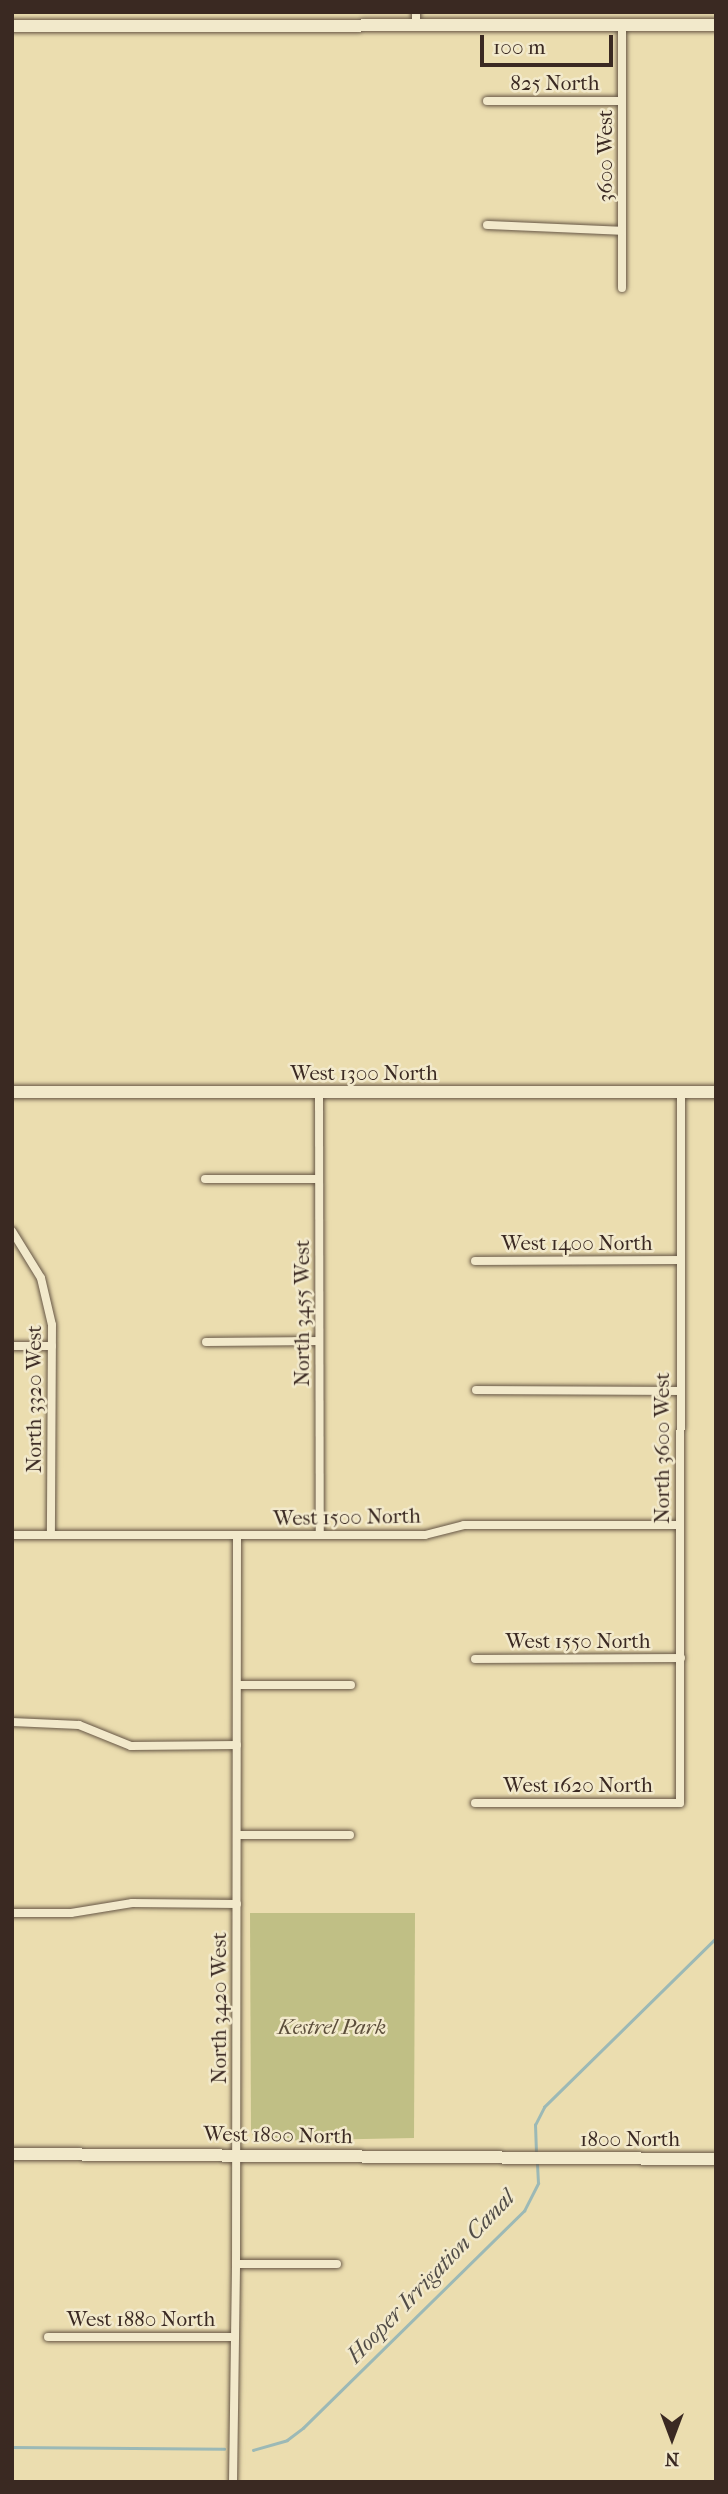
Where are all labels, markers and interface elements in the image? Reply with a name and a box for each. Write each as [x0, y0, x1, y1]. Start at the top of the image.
scale bar [483, 21, 616, 65]
text: 100 m [493, 35, 546, 59]
street label: 825 North [510, 70, 600, 96]
street label: 3600 West [592, 110, 618, 202]
street label: West 1300 North [290, 1060, 438, 1086]
street label: West 1400 North [501, 1230, 653, 1256]
street label: North 3455 West [289, 1240, 315, 1386]
street label: North 3320 West [21, 1325, 47, 1473]
street label: North 3600 West [649, 1372, 675, 1524]
street label: West 1500 North [273, 1503, 421, 1531]
street label: West 1550 North [505, 1628, 651, 1654]
street label: West 1620 North [503, 1772, 653, 1798]
street label: North 3420 West [206, 1932, 232, 2084]
park label: Kestrel Park [278, 2014, 386, 2040]
street label: West 1800 North [203, 2121, 353, 2149]
street label: 1800 North [580, 2126, 680, 2152]
water label: Hooper Irrigation Canal [341, 2185, 521, 2369]
street label: West 1880 North [67, 2306, 215, 2332]
north arrow [637, 2403, 707, 2473]
text: N [665, 2448, 679, 2470]

